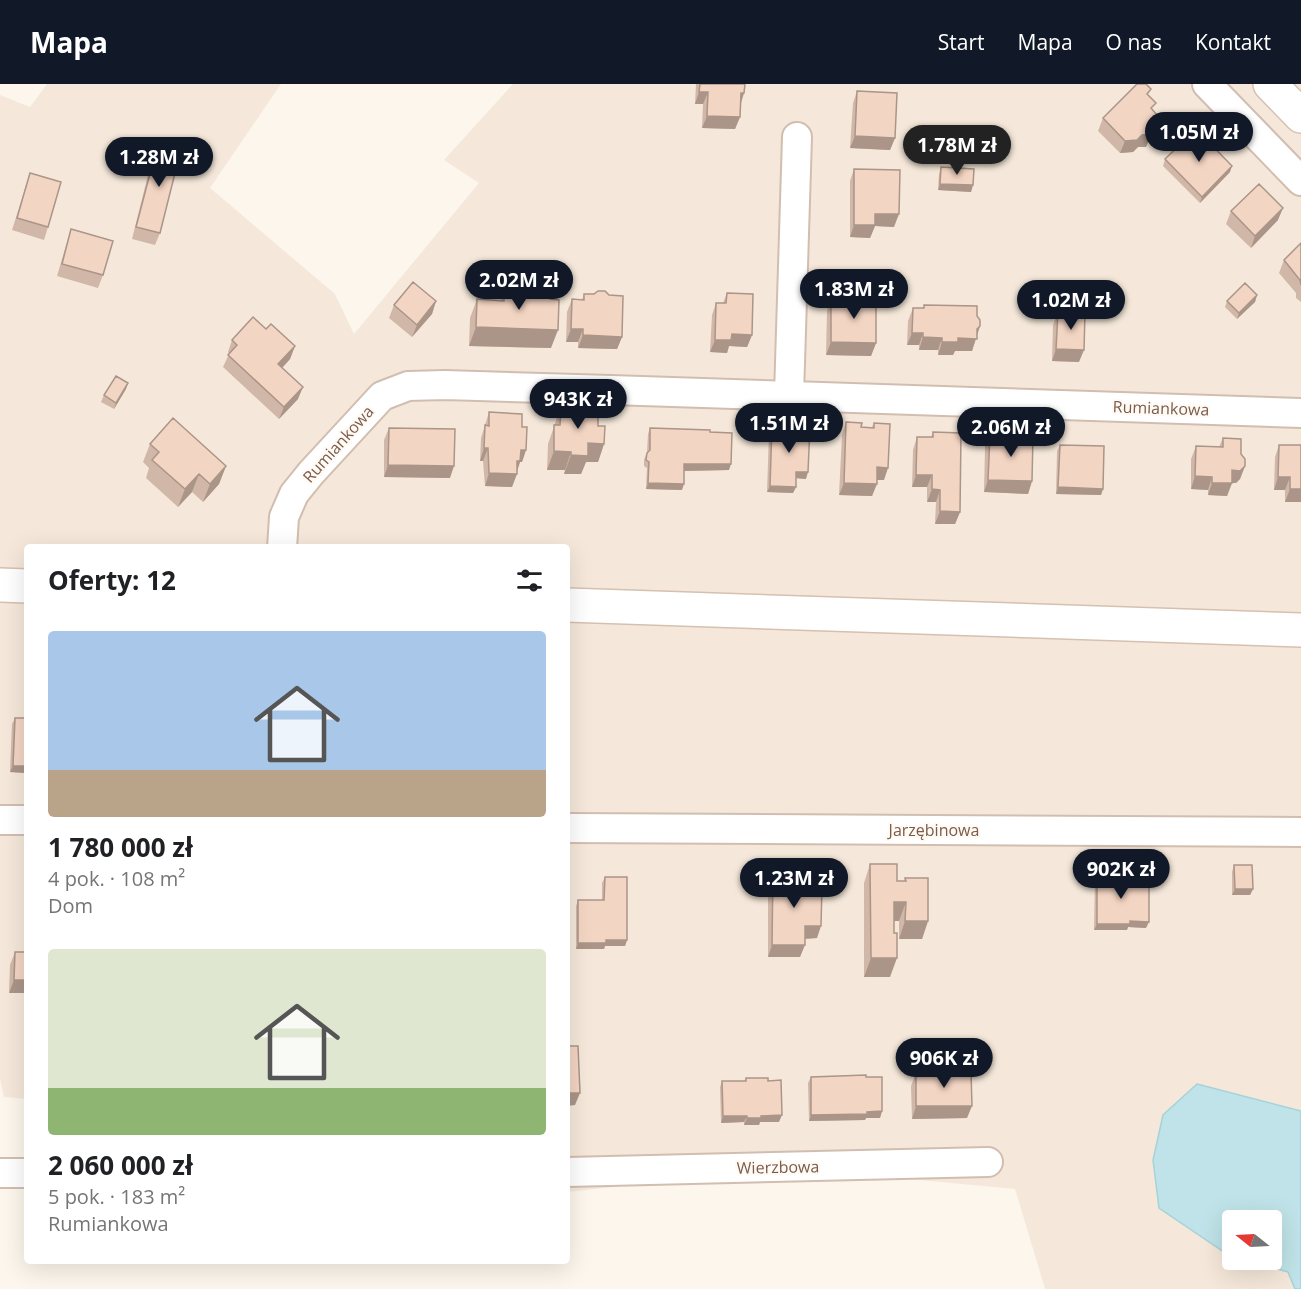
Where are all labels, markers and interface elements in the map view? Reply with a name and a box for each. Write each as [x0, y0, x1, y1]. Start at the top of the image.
text: Mapa [30, 23, 108, 61]
text: Start [938, 28, 985, 56]
text: Mapa [1018, 28, 1073, 56]
text: O nas [1106, 28, 1162, 56]
text: Kontakt [1195, 28, 1271, 56]
pin: 1.05M zł [1137, 112, 1261, 163]
text: 1.05M zł [1159, 118, 1239, 145]
pin: 1.78M zł [895, 125, 1019, 176]
text: 1.78M zł [917, 131, 997, 158]
pin: 1.28M zł [97, 137, 221, 188]
text: 1.28M zł [119, 143, 199, 170]
pin: 2.02M zł [457, 260, 581, 311]
text: 2.02M zł [479, 266, 559, 293]
pin: 1.83M zł [792, 269, 916, 320]
text: 1.83M zł [814, 275, 894, 302]
pin: 1.02M zł [1009, 280, 1133, 331]
text: 1.02M zł [1031, 286, 1111, 313]
pin: 943K zł [523, 379, 633, 430]
text: 943K zł [544, 385, 612, 412]
street label: Rumiankowa [1112, 395, 1210, 421]
street label: Rumiankowa [298, 401, 378, 487]
pin: 1.51M zł [727, 403, 851, 454]
pin: 2.06M zł [949, 407, 1073, 458]
text: 1.51M zł [749, 409, 829, 436]
text: 2.06M zł [971, 413, 1051, 440]
text: Oferty: 12 [48, 562, 176, 598]
icon: filters [513, 564, 546, 597]
icon: home [243, 670, 351, 778]
street label: Jarzębinowa [887, 819, 979, 841]
text: 1 780 000 zł [48, 829, 193, 865]
pin: 902K zł [1066, 849, 1176, 900]
text: 902K zł [1087, 855, 1155, 882]
pin: 1.23M zł [732, 858, 856, 909]
text: 1.23M zł [754, 864, 834, 891]
text: 4 pok. · 108 m² [48, 865, 185, 892]
text: Dom [48, 892, 93, 919]
icon: home [243, 988, 351, 1096]
pin: 906K zł [889, 1038, 999, 1089]
text: 906K zł [910, 1044, 978, 1071]
text: 2 060 000 zł [48, 1147, 193, 1183]
street label: Wierzbowa [737, 1155, 819, 1179]
text: 5 pok. · 183 m² [48, 1183, 185, 1210]
text: Rumiankowa [48, 1210, 169, 1237]
north arrow [1222, 1210, 1282, 1270]
map controls [1222, 1210, 1282, 1270]

